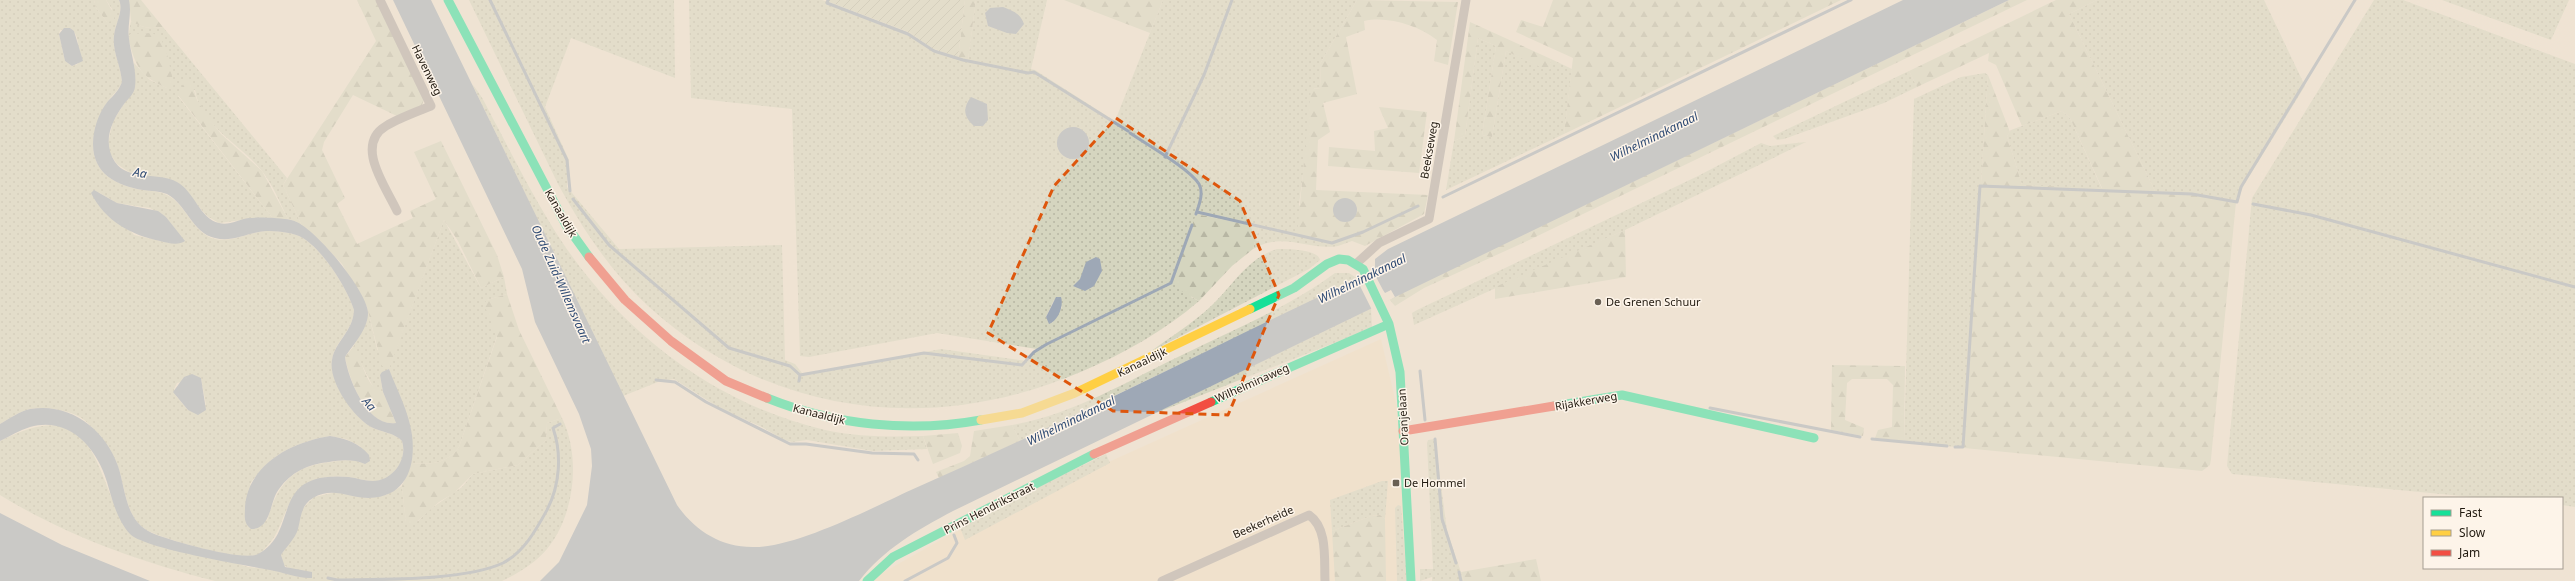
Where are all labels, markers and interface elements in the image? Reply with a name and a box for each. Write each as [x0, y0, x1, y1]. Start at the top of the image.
street label: Havenweg [409, 42, 446, 98]
water label: Wilhelminakanaal [1607, 107, 1702, 165]
street label: Beekseweg [1416, 120, 1441, 180]
water label: Aa [131, 163, 149, 182]
street label: Kanaaldijk [542, 186, 581, 240]
water label: Oude Zuid-Willemsvaart [528, 222, 596, 347]
water label: Wilhelminakanaal [1315, 249, 1410, 307]
place label: De Grenen Schuur [1606, 294, 1701, 309]
marker: De Grenen Schuur [1593, 297, 1603, 307]
street label: Kanaaldijk [1115, 343, 1169, 380]
street label: Wilhelminaweg [1212, 360, 1291, 406]
street label: Oranjelaan [1394, 388, 1411, 446]
street label: Rijakkerweg [1554, 388, 1618, 413]
water label: Wilhelminakanaal [1024, 391, 1119, 449]
water label: Aa [358, 392, 380, 415]
street label: Kanaaldijk [791, 400, 847, 427]
place label: De Hommel [1404, 475, 1466, 490]
street label: Prins Hendrikstraat [941, 478, 1037, 537]
marker: De Hommel [1391, 478, 1401, 488]
legend [2423, 497, 2563, 569]
street label: Beekerheide [1230, 501, 1296, 542]
text: Fast [2459, 504, 2483, 521]
text: Slow [2459, 524, 2486, 541]
text: Jam [2458, 544, 2480, 561]

